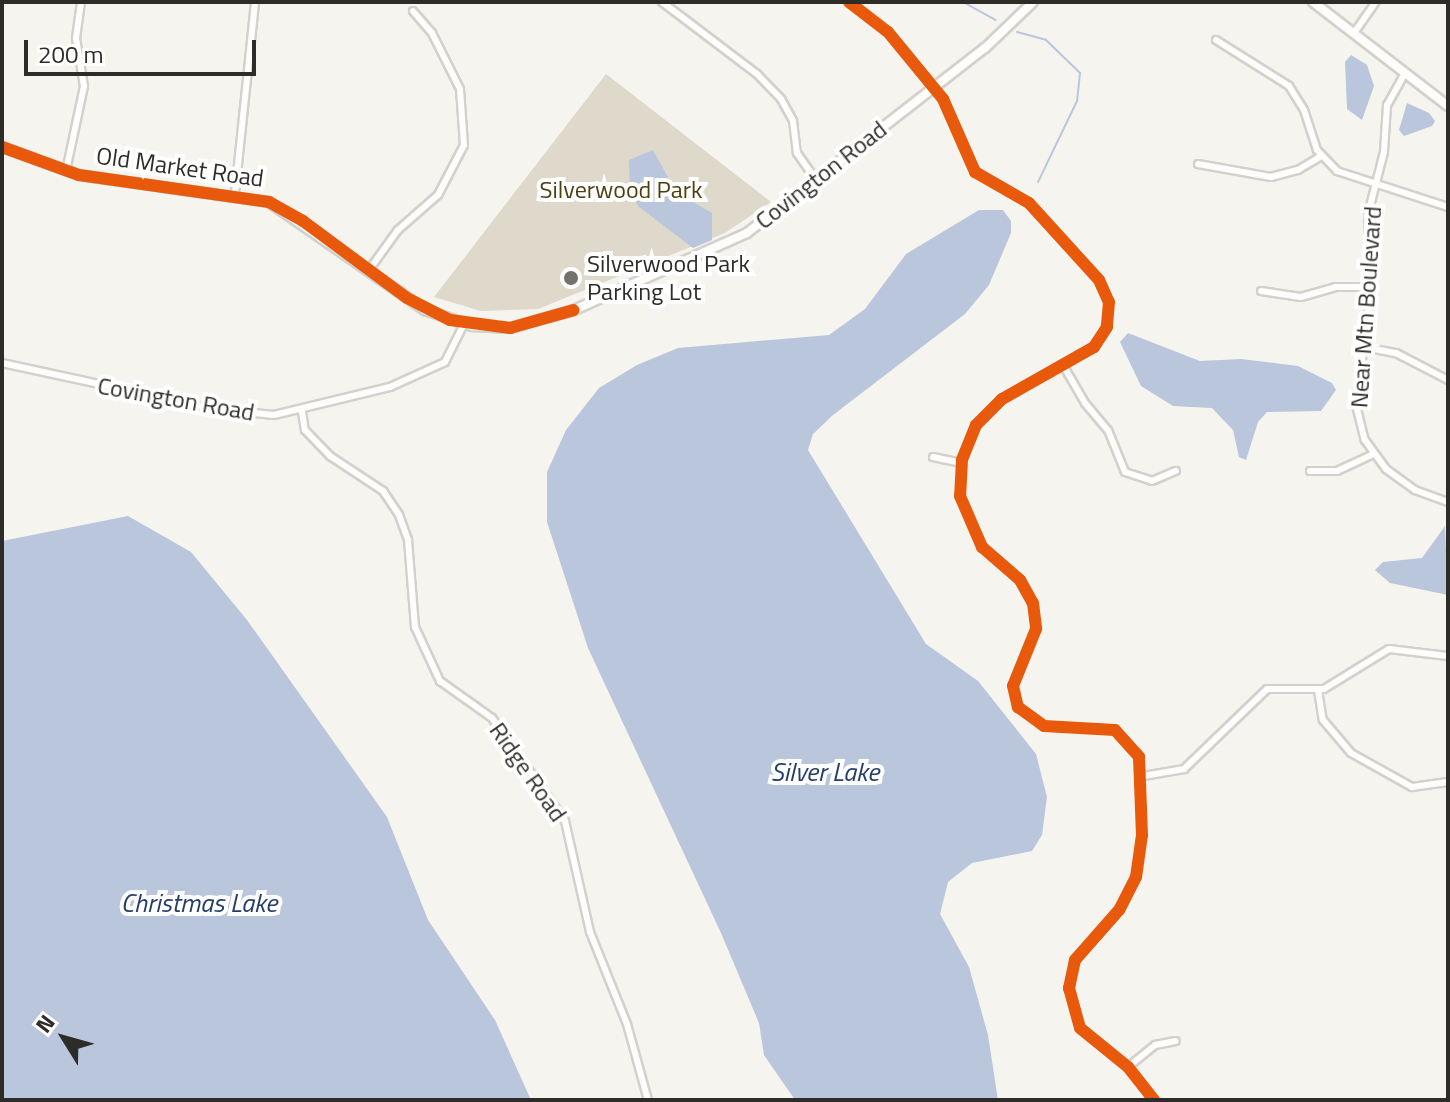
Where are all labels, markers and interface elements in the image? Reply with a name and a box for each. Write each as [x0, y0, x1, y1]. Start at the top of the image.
scale bar [28, 24, 260, 74]
text: 200 m [38, 36, 104, 72]
street label: Covington Road [750, 115, 892, 235]
street label: Old Market Road [94, 141, 266, 193]
park label: Silverwood Park [540, 176, 702, 204]
street label: Near Mtn Boulevard [1345, 205, 1387, 409]
place label: Silverwood Park Parking Lot [587, 250, 750, 306]
marker: Silverwood Park Parking Lot [562, 269, 580, 287]
street label: Covington Road [95, 371, 257, 427]
street label: Ridge Road [483, 717, 573, 827]
water label: Silver Lake [771, 756, 879, 788]
water label: Christmas Lake [121, 887, 277, 919]
north arrow [24, 998, 104, 1078]
text: N [27, 1007, 63, 1040]

